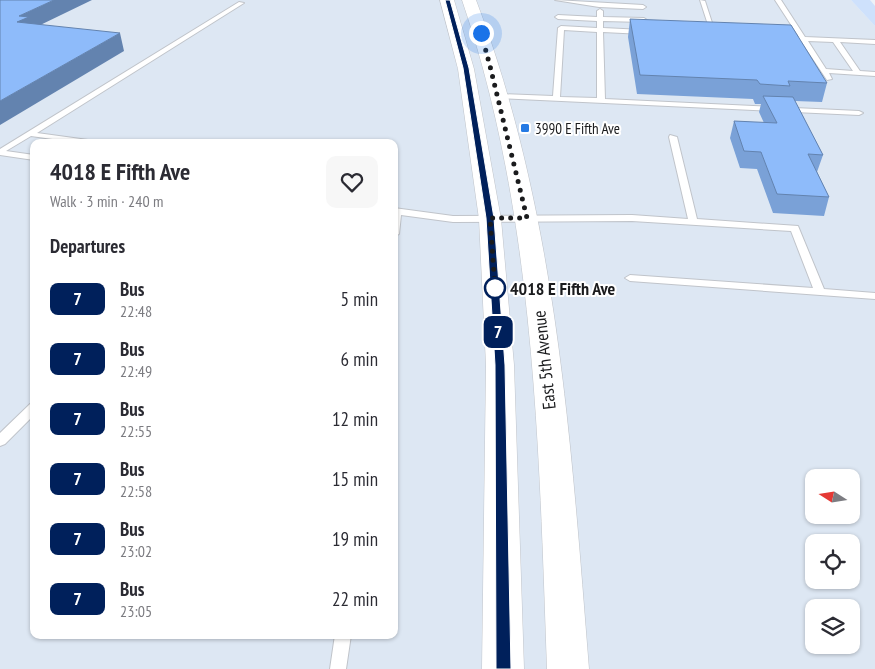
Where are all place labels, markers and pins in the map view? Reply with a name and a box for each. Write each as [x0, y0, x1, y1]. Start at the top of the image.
place label: 3990 E Fifth Ave [535, 119, 620, 138]
marker: 3990 E Fifth Ave [519, 122, 531, 134]
marker: 4018 E Fifth Ave [484, 277, 506, 299]
place label: 4018 E Fifth Ave [510, 277, 615, 300]

